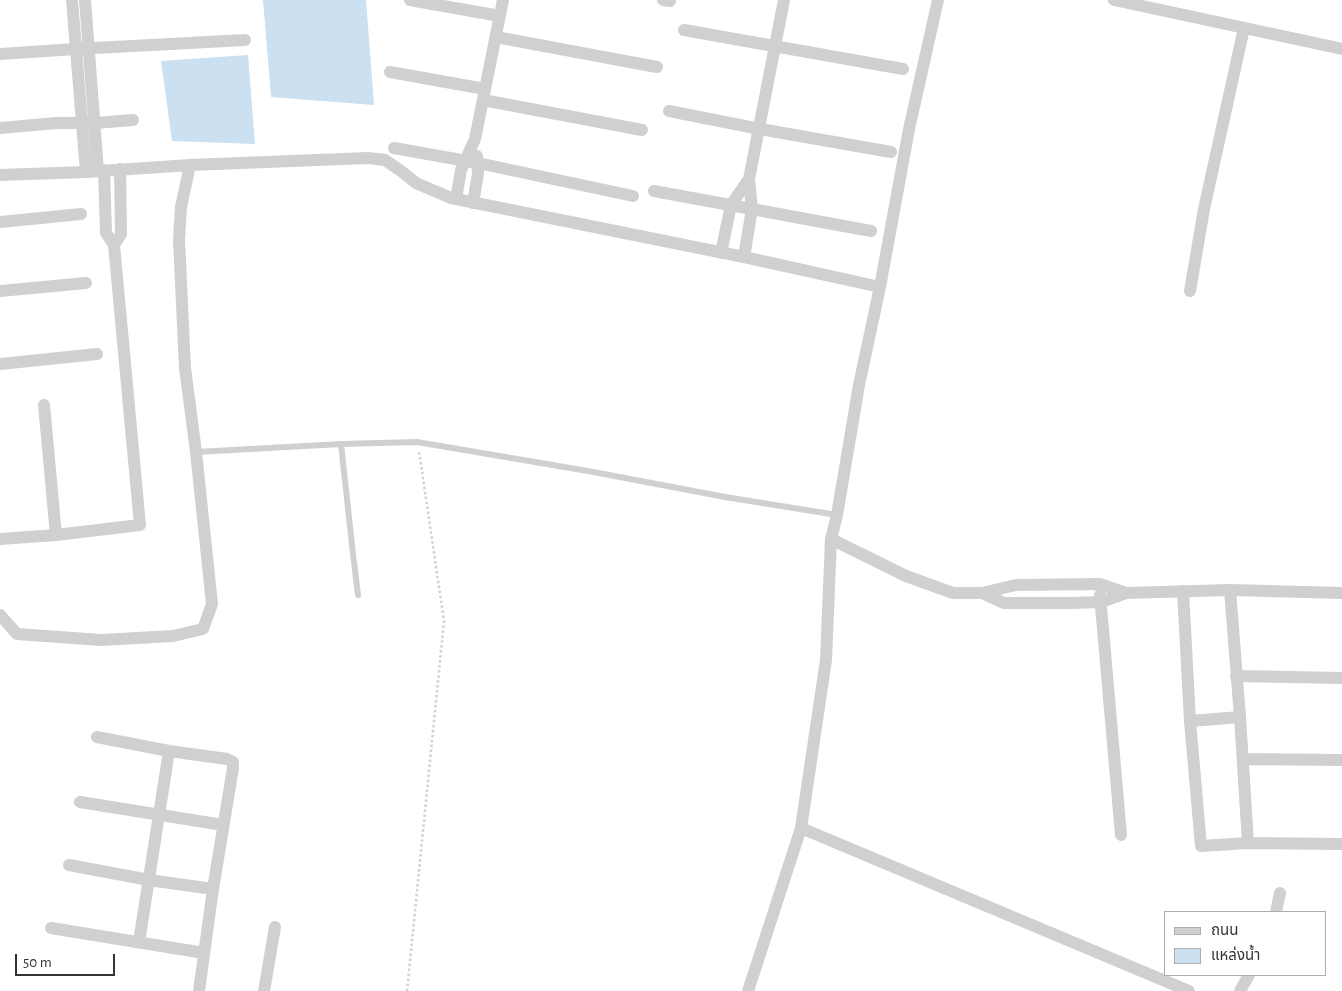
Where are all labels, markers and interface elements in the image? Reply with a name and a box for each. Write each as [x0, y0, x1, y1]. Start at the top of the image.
legend [1164, 911, 1327, 976]
text: ถนน [1211, 923, 1238, 938]
scale bar [18, 944, 118, 976]
text: แหล่งน้ำ [1211, 948, 1260, 963]
text: 50 m [23, 955, 52, 970]

